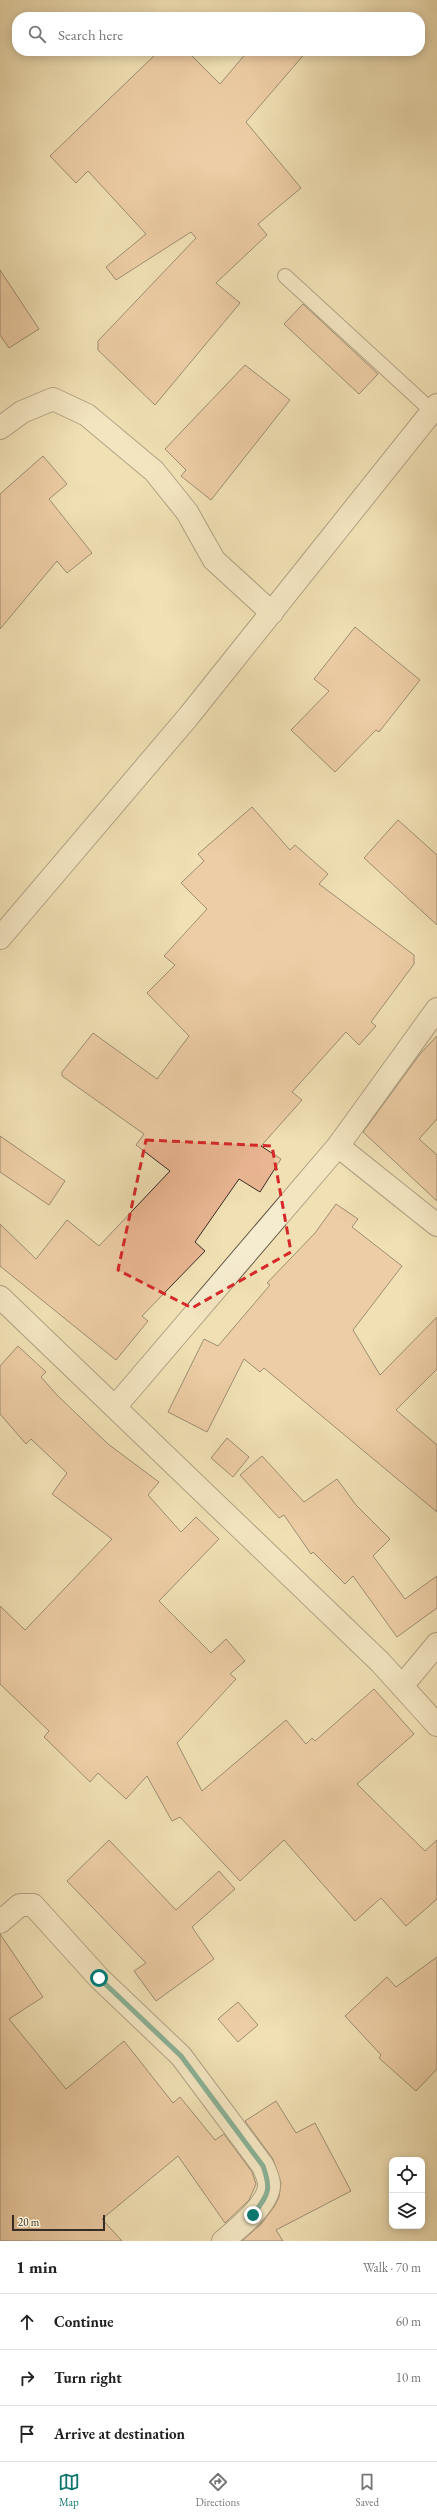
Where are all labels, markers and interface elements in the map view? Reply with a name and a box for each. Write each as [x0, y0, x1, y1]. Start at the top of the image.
search box [12, 12, 425, 56]
icon: search [26, 23, 48, 45]
text: Search here [58, 25, 123, 44]
route start [90, 1969, 108, 1987]
map controls [389, 2157, 425, 2229]
button: locate [389, 2157, 425, 2193]
button: layers [389, 2193, 425, 2229]
route end [244, 2206, 262, 2224]
scale bar [12, 2213, 105, 2232]
text: 20 m [18, 2215, 39, 2229]
text: 1 min [16, 2256, 57, 2278]
text: Walk · 70 m [363, 2259, 421, 2276]
icon: ahead [16, 2311, 38, 2333]
text: Continue [54, 2312, 114, 2331]
text: 60 m [396, 2313, 421, 2330]
icon: right [16, 2367, 38, 2389]
text: Turn right [54, 2368, 122, 2387]
text: 10 m [396, 2369, 421, 2386]
icon: arrive [16, 2423, 38, 2445]
text: Arrive at destination [54, 2424, 185, 2443]
tab: Map [58, 2471, 80, 2509]
tab: Directions [196, 2471, 240, 2509]
tab: Saved [356, 2471, 379, 2509]

